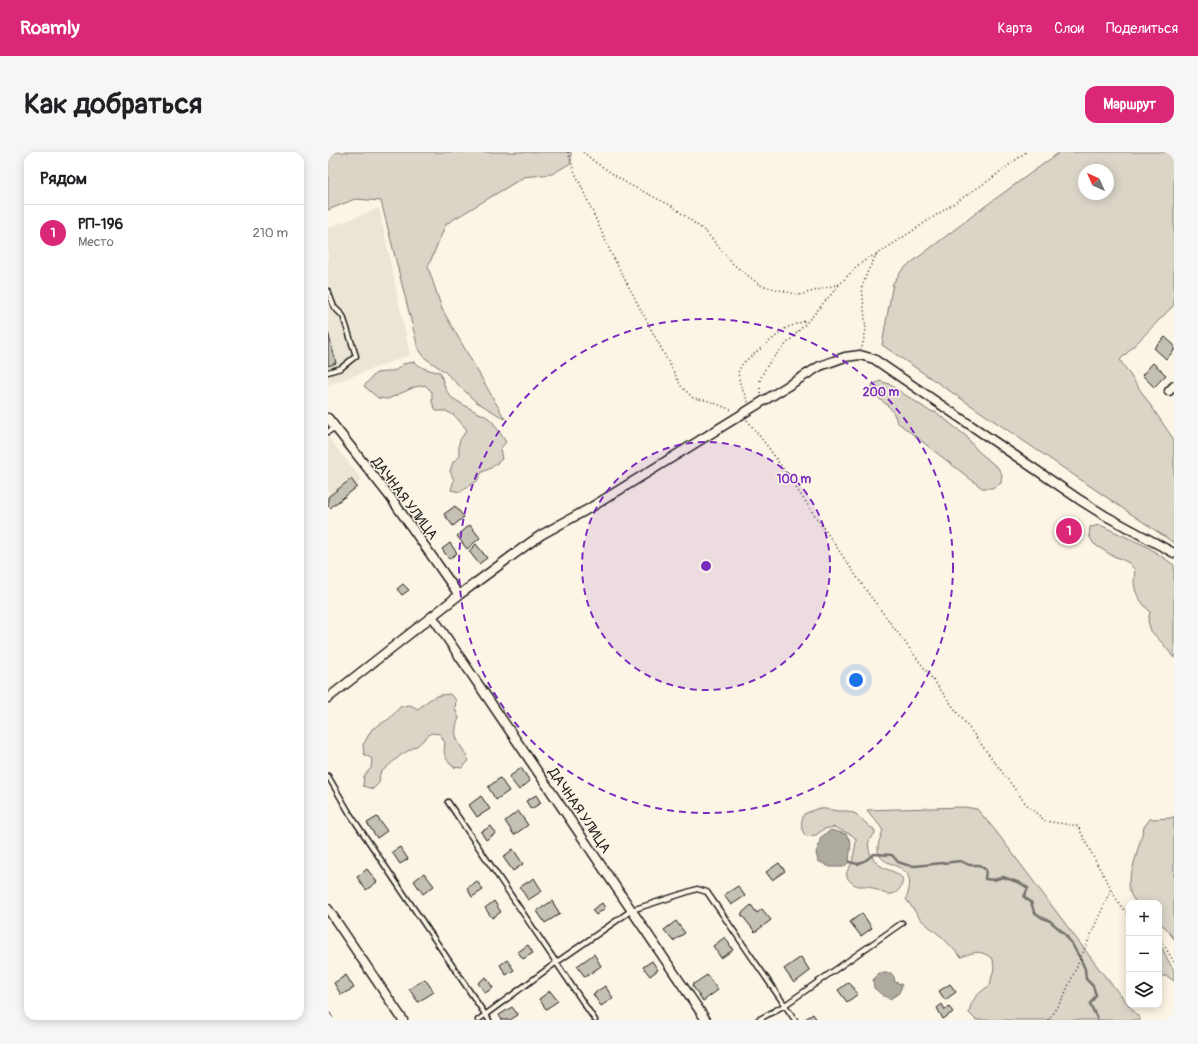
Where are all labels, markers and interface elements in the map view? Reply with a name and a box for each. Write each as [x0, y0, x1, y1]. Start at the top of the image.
text: Roamly [20, 16, 80, 40]
text: Карта [998, 20, 1032, 37]
text: Слои [1054, 20, 1084, 37]
text: Поделиться [1106, 20, 1178, 37]
button: Маршрут [1085, 86, 1174, 123]
text: Как добраться [24, 87, 202, 122]
north arrow [1078, 164, 1114, 200]
text: Рядом [40, 168, 87, 189]
text: РП-196 [78, 215, 123, 234]
text: 1 [50, 225, 56, 241]
text: 210 m [252, 225, 288, 241]
text: Место [78, 234, 114, 250]
text: 200 m [863, 385, 900, 400]
street label: ДАЧНАЯ УЛИЦА [367, 453, 441, 543]
text: 100 m [777, 472, 812, 487]
pin: 1 [1056, 516, 1082, 546]
centre of rings [699, 559, 713, 573]
your location [846, 670, 866, 690]
street label: ДАЧНАЯ УЛИЦА [544, 764, 614, 856]
map controls [1126, 900, 1162, 1008]
button: + [1126, 900, 1162, 936]
button: − [1126, 936, 1162, 972]
button: layers [1126, 972, 1162, 1008]

